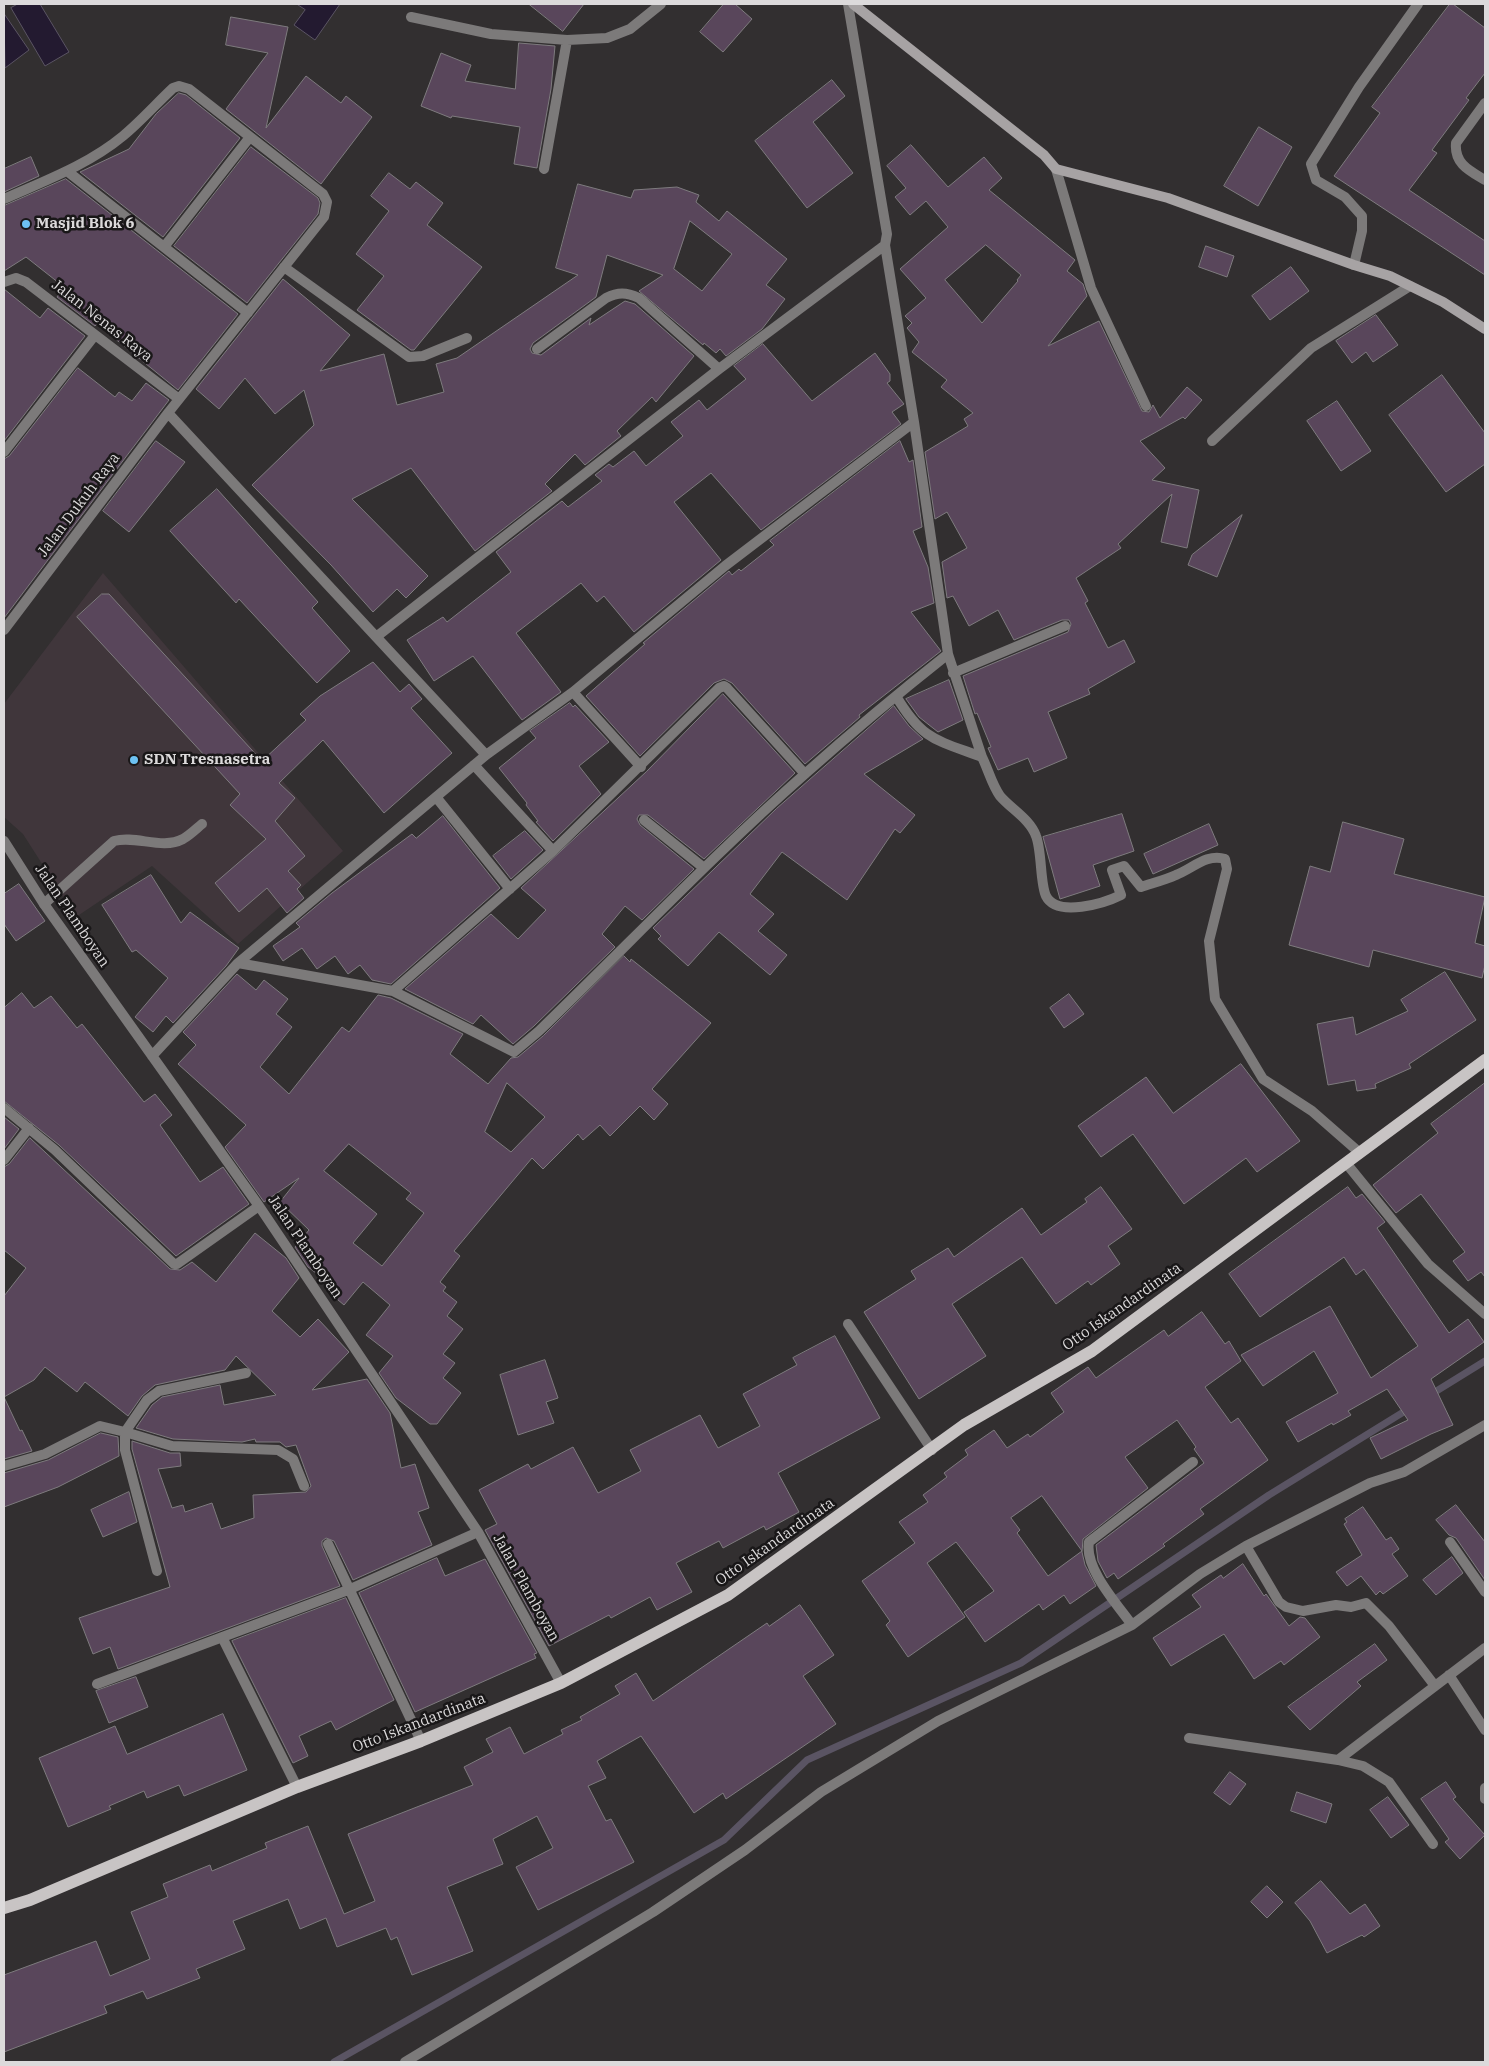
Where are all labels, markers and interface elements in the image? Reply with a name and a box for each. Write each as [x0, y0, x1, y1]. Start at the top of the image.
place label: Masjid Blok 6 [36, 215, 134, 233]
marker: Masjid Blok 6 [20, 218, 32, 230]
street label: Jalan Nenas Raya [48, 276, 156, 366]
street label: Jalan Dukuh Raya [34, 449, 124, 561]
place label: SDN Tresnasetra [144, 751, 270, 769]
marker: SDN Tresnasetra [128, 754, 140, 766]
street label: Jalan Plamboyan [31, 861, 113, 971]
street label: Jalan Plamboyan [264, 1192, 346, 1302]
street label: Otto Iskandardinata [1059, 1259, 1185, 1355]
street label: Otto Iskandardinata [712, 1494, 838, 1590]
street label: Jalan Plamboyan [489, 1531, 563, 1645]
street label: Otto Iskandardinata [350, 1689, 488, 1757]

